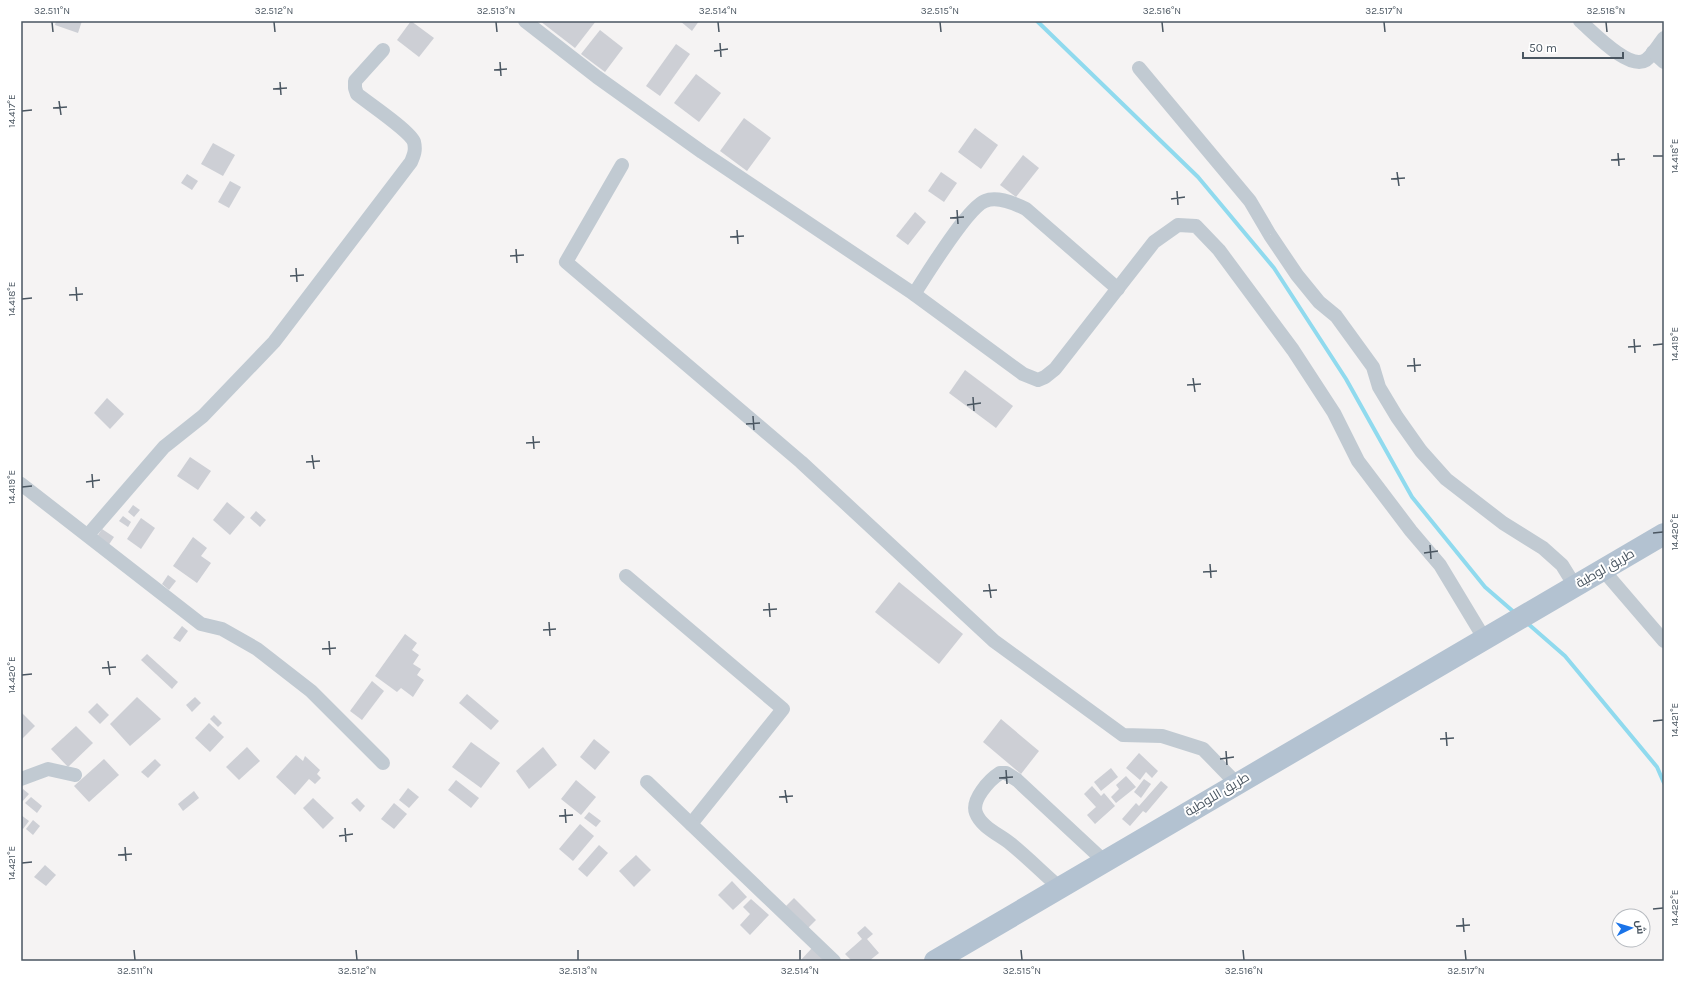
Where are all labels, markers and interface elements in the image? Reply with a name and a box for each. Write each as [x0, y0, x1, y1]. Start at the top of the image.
text: 32.511°N [34, 5, 70, 17]
text: 32.512°N [255, 5, 293, 17]
text: 32.513°N [477, 5, 515, 17]
text: 32.514°N [699, 5, 737, 17]
text: 32.515°N [921, 5, 959, 17]
text: 32.516°N [1143, 5, 1181, 17]
text: 32.517°N [1365, 5, 1403, 17]
text: 32.518°N [1587, 5, 1625, 17]
scale bar [1523, 34, 1623, 60]
text: 50 m [1529, 41, 1557, 55]
text: 14.417°E [6, 94, 18, 128]
text: 14.418°E [1669, 139, 1681, 173]
text: 14.418°E [6, 282, 18, 316]
text: 14.419°E [1669, 327, 1681, 361]
text: 14.419°E [6, 470, 18, 504]
text: 14.420°E [1669, 513, 1681, 551]
street label: طريق لوطية [1573, 545, 1637, 591]
text: 14.420°E [6, 656, 18, 694]
text: 14.421°E [1669, 703, 1681, 737]
street label: طريق اللوطية [1182, 769, 1252, 819]
text: 14.421°E [6, 846, 18, 880]
text: 14.422°E [1669, 890, 1681, 926]
north arrow [1611, 908, 1651, 948]
text: ش [1633, 920, 1648, 935]
text: 32.511°N [117, 965, 153, 977]
text: 32.512°N [338, 965, 376, 977]
text: 32.513°N [559, 965, 597, 977]
text: 32.514°N [781, 965, 819, 977]
text: 32.515°N [1003, 965, 1041, 977]
text: 32.516°N [1225, 965, 1263, 977]
text: 32.517°N [1447, 965, 1485, 977]

